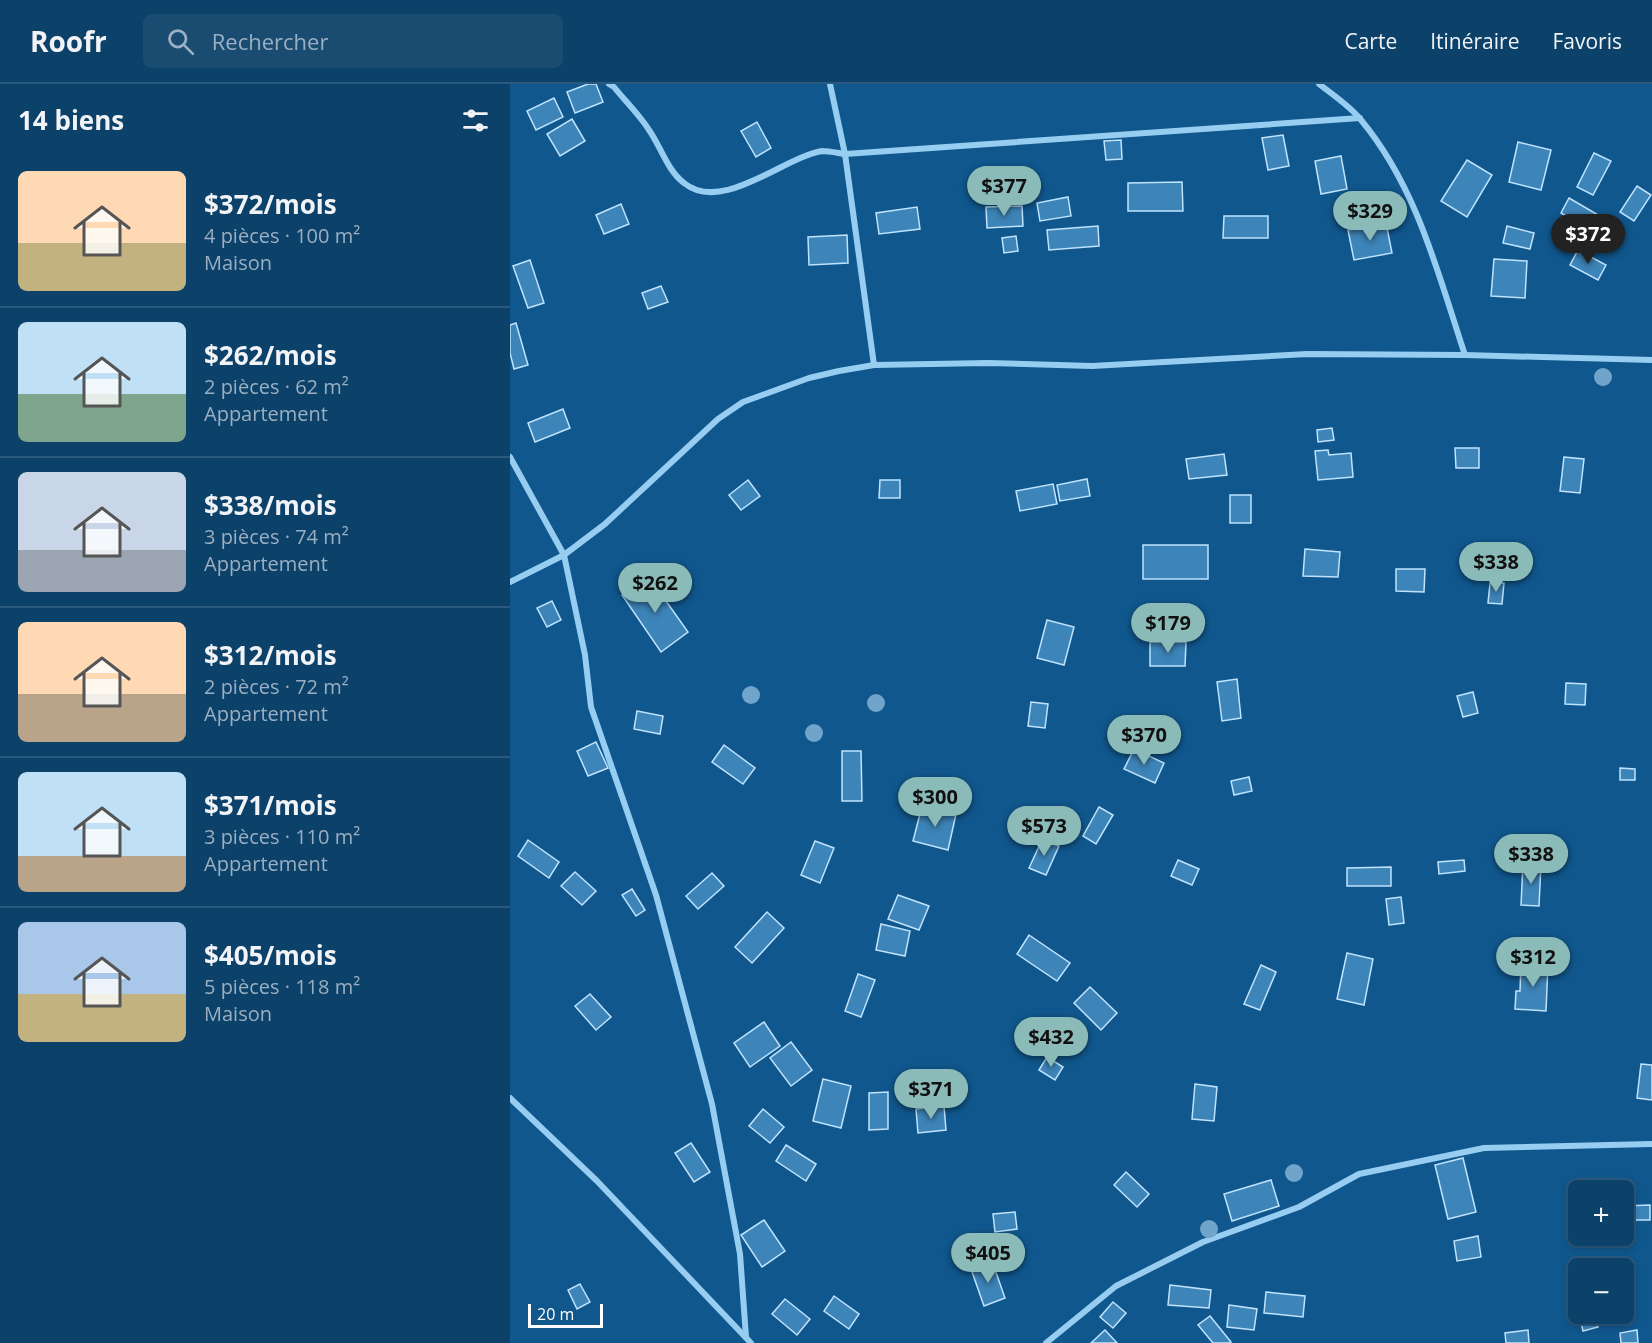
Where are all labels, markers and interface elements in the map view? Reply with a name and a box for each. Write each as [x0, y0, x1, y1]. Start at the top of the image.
search box [143, 14, 563, 68]
text: Roofr [30, 22, 107, 60]
icon: search [164, 25, 197, 58]
text: Rechercher [212, 26, 328, 56]
text: Carte [1344, 27, 1397, 55]
text: Itinéraire [1430, 27, 1519, 55]
text: Favoris [1552, 27, 1622, 55]
text: 14 biens [18, 102, 124, 138]
icon: filters [459, 104, 492, 137]
pin: $377 [968, 166, 1040, 217]
text: $377 [981, 172, 1027, 199]
text: $372/mois [204, 186, 337, 222]
pin: $329 [1334, 191, 1406, 242]
icon: home [66, 195, 138, 267]
text: $329 [1347, 197, 1393, 224]
pin: $372 [1552, 214, 1624, 265]
text: $372 [1565, 220, 1611, 247]
text: 4 pièces · 100 m² [204, 222, 360, 249]
text: Maison [204, 249, 272, 276]
text: $262/mois [204, 337, 337, 373]
icon: home [66, 346, 138, 418]
text: 2 pièces · 62 m² [204, 373, 349, 400]
text: Appartement [204, 400, 328, 427]
text: $338/mois [204, 487, 337, 523]
icon: home [66, 496, 138, 568]
text: 3 pièces · 74 m² [204, 523, 349, 550]
pin: $338 [1460, 542, 1532, 593]
text: $338 [1473, 548, 1519, 575]
text: Appartement [204, 550, 328, 577]
pin: $262 [619, 563, 691, 614]
text: $262 [632, 569, 678, 596]
pin: $179 [1132, 603, 1204, 654]
text: $179 [1145, 609, 1191, 636]
text: $312/mois [204, 637, 337, 673]
icon: home [66, 646, 138, 718]
text: 2 pièces · 72 m² [204, 673, 349, 700]
text: Appartement [204, 700, 328, 727]
pin: $370 [1108, 715, 1180, 766]
text: $370 [1121, 721, 1167, 748]
pin: $300 [899, 777, 971, 828]
text: $300 [912, 783, 958, 810]
text: $371/mois [204, 787, 337, 823]
icon: home [66, 796, 138, 868]
pin: $573 [1008, 806, 1080, 857]
text: $573 [1021, 812, 1067, 839]
text: 3 pièces · 110 m² [204, 823, 360, 850]
pin: $338 [1495, 834, 1567, 885]
text: $338 [1508, 840, 1554, 867]
text: Appartement [204, 850, 328, 877]
text: $405/mois [204, 937, 337, 973]
pin: $312 [1497, 937, 1569, 988]
text: $312 [1510, 943, 1556, 970]
icon: home [66, 946, 138, 1018]
text: 5 pièces · 118 m² [204, 973, 360, 1000]
text: Maison [204, 1000, 272, 1027]
pin: $432 [1015, 1017, 1087, 1068]
text: $432 [1028, 1023, 1074, 1050]
pin: $371 [895, 1069, 967, 1120]
text: $371 [908, 1075, 954, 1102]
map controls [1568, 1180, 1634, 1324]
button: + [1568, 1180, 1634, 1246]
pin: $405 [952, 1233, 1024, 1284]
text: $405 [965, 1239, 1011, 1266]
button: − [1568, 1258, 1634, 1324]
scale bar [528, 1301, 603, 1328]
text: 20 m [537, 1303, 574, 1325]

